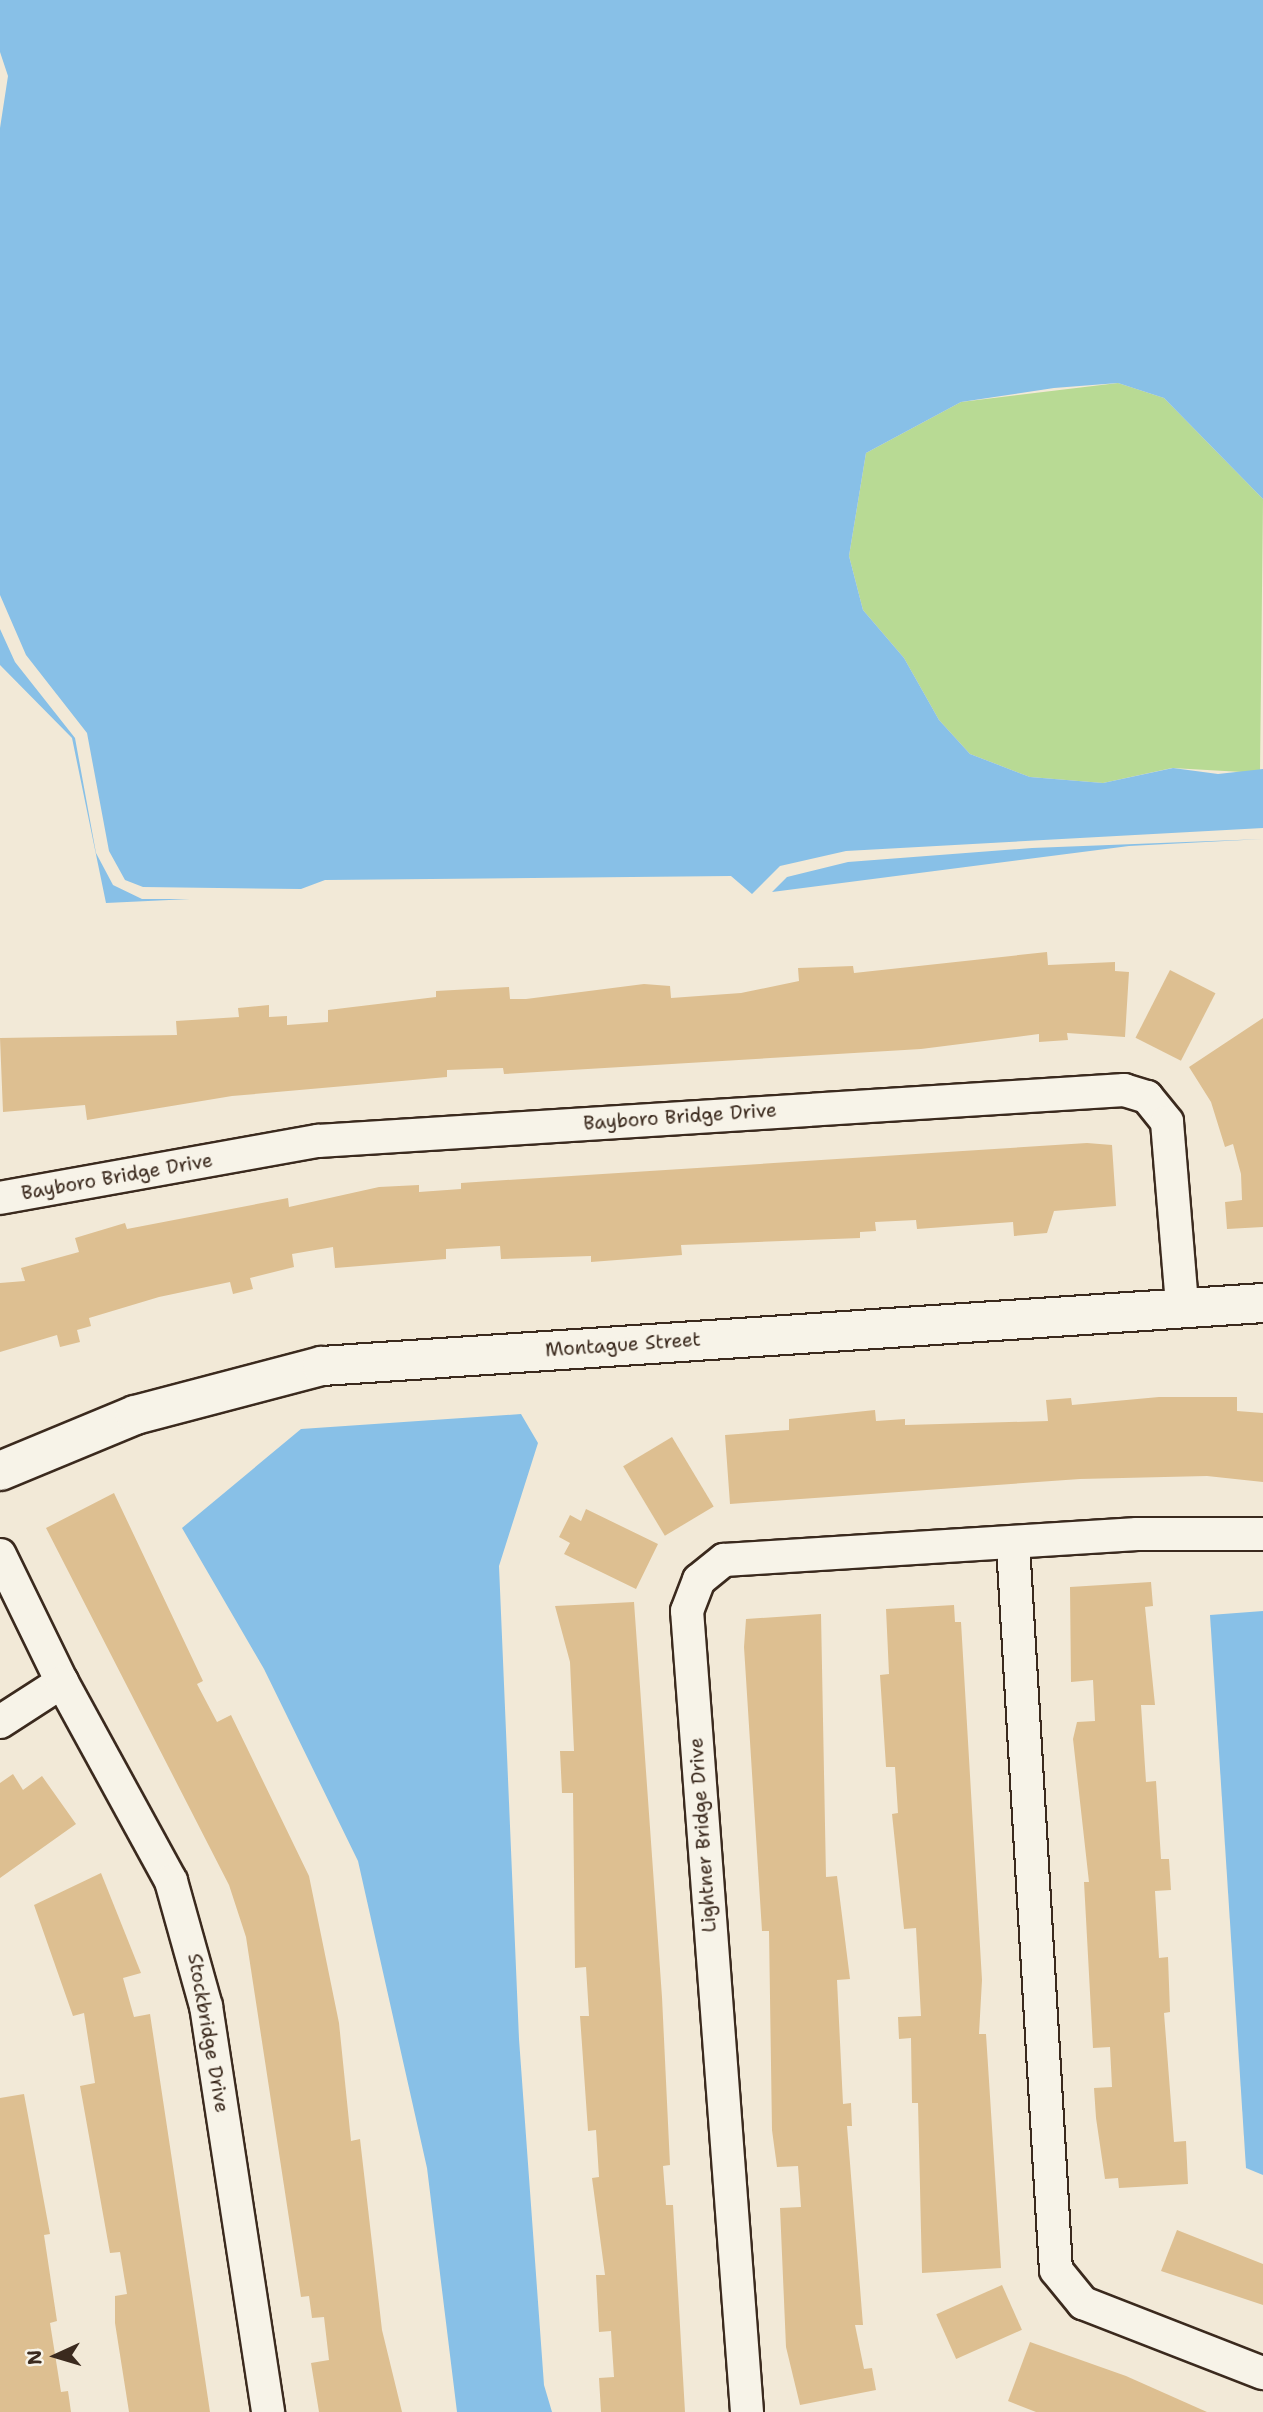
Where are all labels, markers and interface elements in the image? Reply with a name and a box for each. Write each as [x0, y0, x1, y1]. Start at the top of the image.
street label: Bayboro Bridge Drive [583, 1099, 777, 1135]
street label: Bayboro Bridge Drive [20, 1149, 214, 1205]
street label: Montague Street [544, 1328, 702, 1362]
street label: Lightner Bridge Drive [685, 1737, 721, 1933]
street label: Stockbridge Drive [183, 1952, 233, 2114]
north arrow [21, 2321, 91, 2391]
text: N [22, 2349, 48, 2366]

